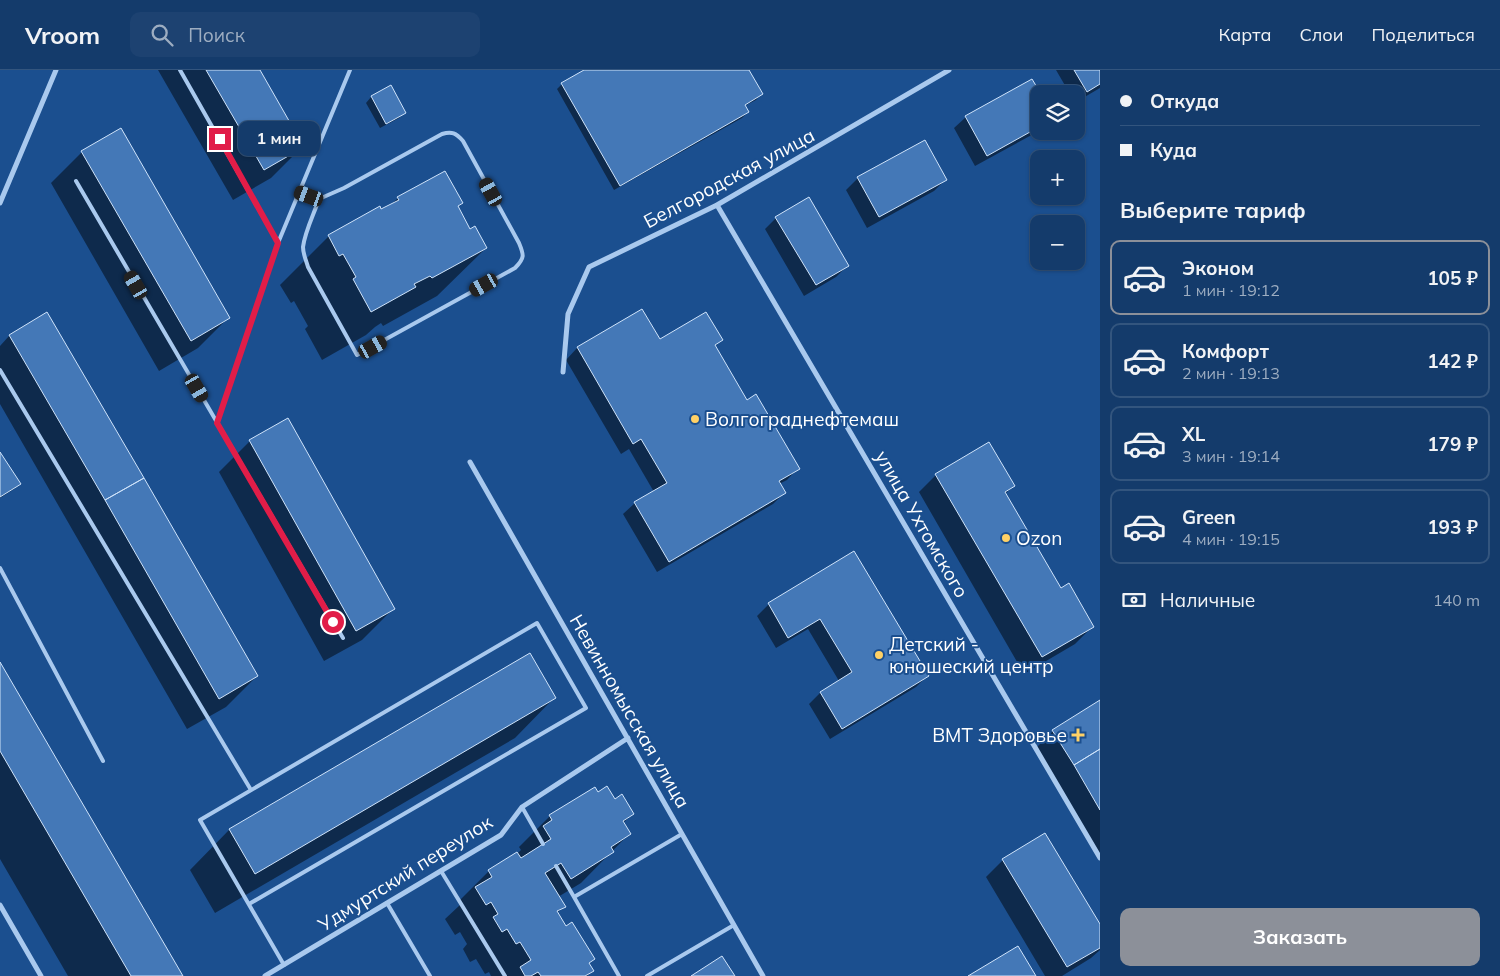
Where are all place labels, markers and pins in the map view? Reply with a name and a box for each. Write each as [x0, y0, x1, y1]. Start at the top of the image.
place label: Волгограднефтемаш [705, 407, 899, 431]
marker: Волгограднефтемаш [689, 413, 701, 425]
place label: Ozon [1016, 526, 1062, 550]
marker: Ozon [1000, 532, 1012, 544]
place label: Детский - юношеский центр [889, 632, 1054, 678]
marker: Детский - юношеский центр [873, 649, 885, 661]
place label: ВМТ Здоровье [932, 723, 1067, 747]
marker: ВМТ Здоровье [1071, 728, 1085, 742]

